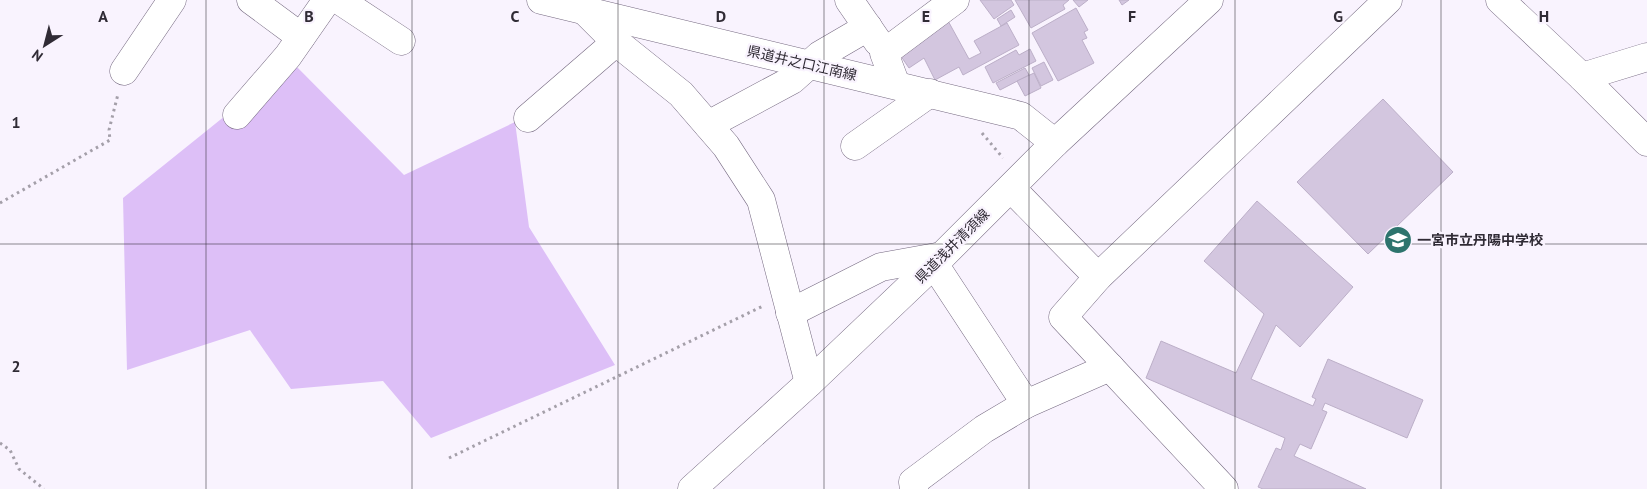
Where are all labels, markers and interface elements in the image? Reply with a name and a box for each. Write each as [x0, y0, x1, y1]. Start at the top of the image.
text: A [98, 6, 108, 26]
text: B [304, 6, 314, 26]
text: C [511, 6, 520, 26]
text: D [716, 6, 726, 26]
text: E [922, 6, 930, 26]
text: F [1128, 6, 1136, 26]
text: G [1333, 6, 1343, 26]
text: H [1539, 6, 1549, 26]
north arrow [20, 20, 70, 70]
street label: 県道井之口江南線 [745, 42, 859, 84]
text: N [28, 46, 46, 66]
text: 1 [11, 112, 21, 132]
street label: 県道浅井清須線 [911, 205, 993, 287]
school or university icon: 一宮市立丹陽中学校 [1383, 225, 1413, 255]
place label: 一宮市立丹陽中学校 [1417, 231, 1543, 249]
text: 2 [11, 356, 21, 376]

